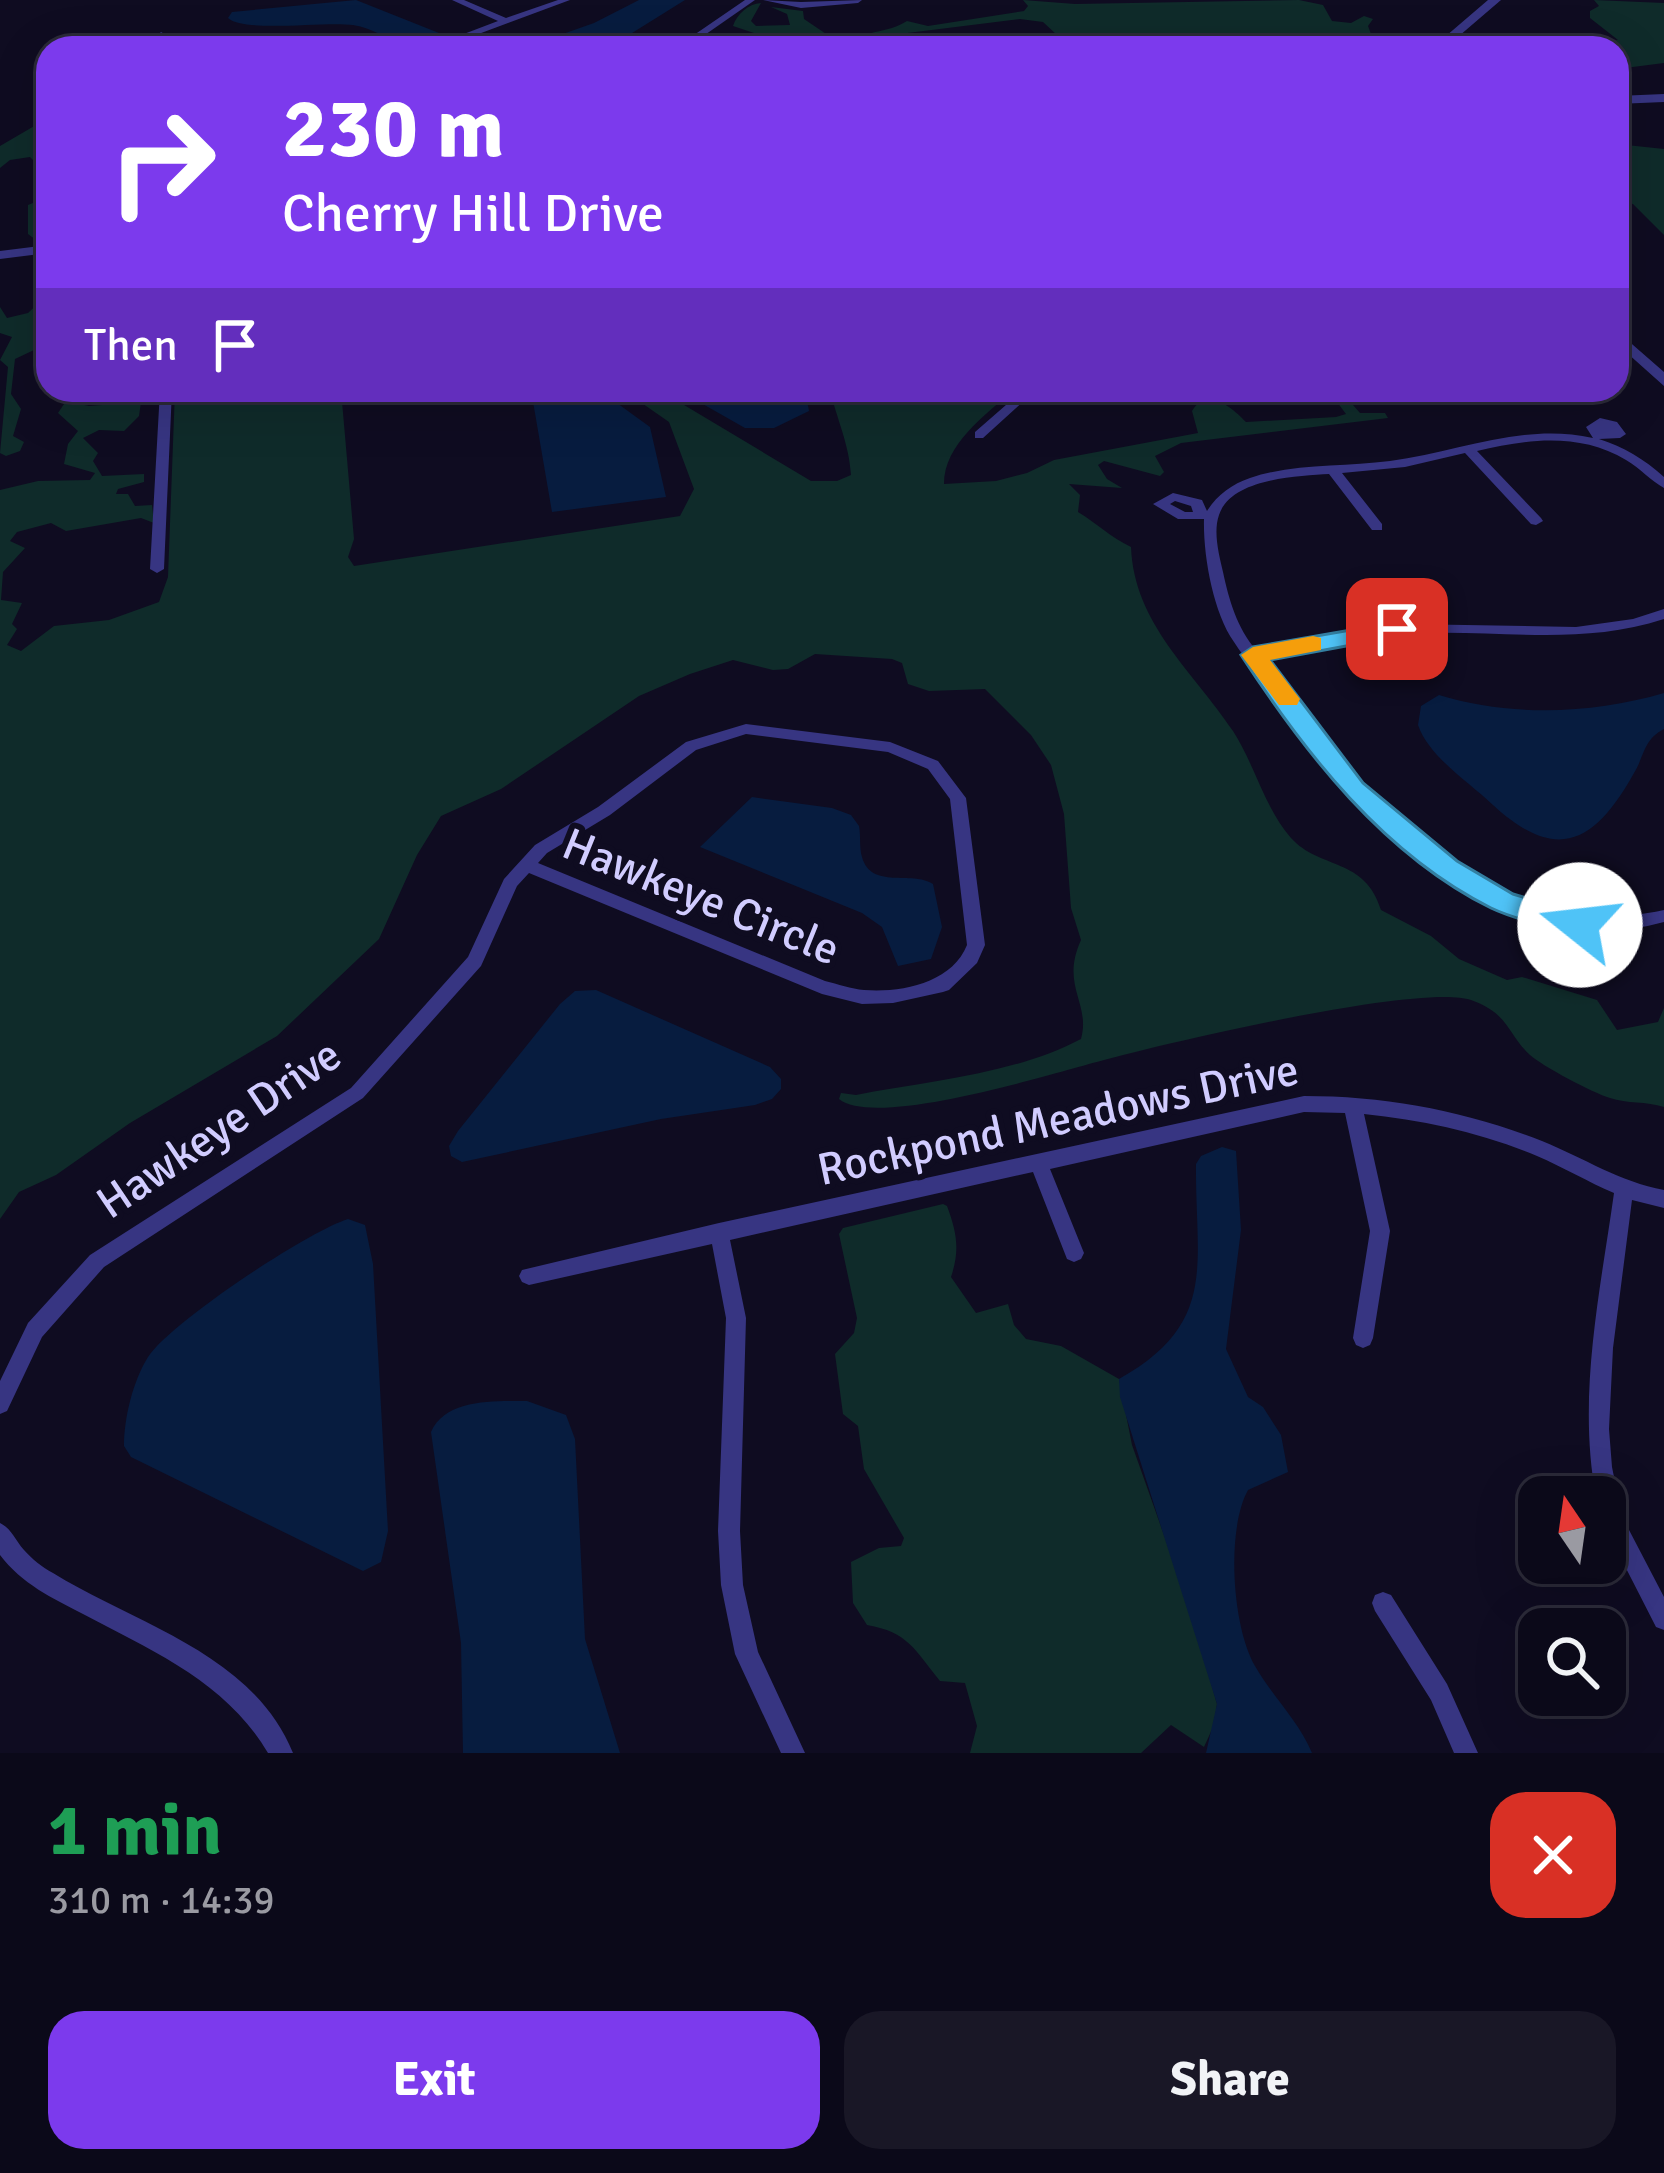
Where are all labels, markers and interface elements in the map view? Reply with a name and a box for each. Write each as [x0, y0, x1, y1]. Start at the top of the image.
text: 230 m [282, 77, 504, 181]
icon: right [84, 84, 240, 240]
text: Cherry Hill Drive [282, 180, 664, 247]
icon: arrive [202, 312, 268, 378]
text: Then [84, 318, 178, 373]
pin [1346, 578, 1448, 680]
icon: arrive [1364, 596, 1430, 662]
street label: Hawkeye Circle [555, 817, 847, 977]
position arrow [1517, 862, 1643, 988]
street label: Hawkeye Drive [87, 1027, 351, 1231]
street label: Rockpond Meadows Drive [813, 1042, 1303, 1198]
north arrow [1518, 1476, 1626, 1584]
map controls [1518, 1476, 1626, 1716]
button: search [1518, 1608, 1626, 1716]
text: 1 min [48, 1786, 222, 1875]
button: close [1490, 1792, 1616, 1918]
text: 310 m · 14:39 [48, 1876, 275, 1924]
button: Exit [48, 2011, 820, 2149]
button: Share [844, 2011, 1616, 2149]

